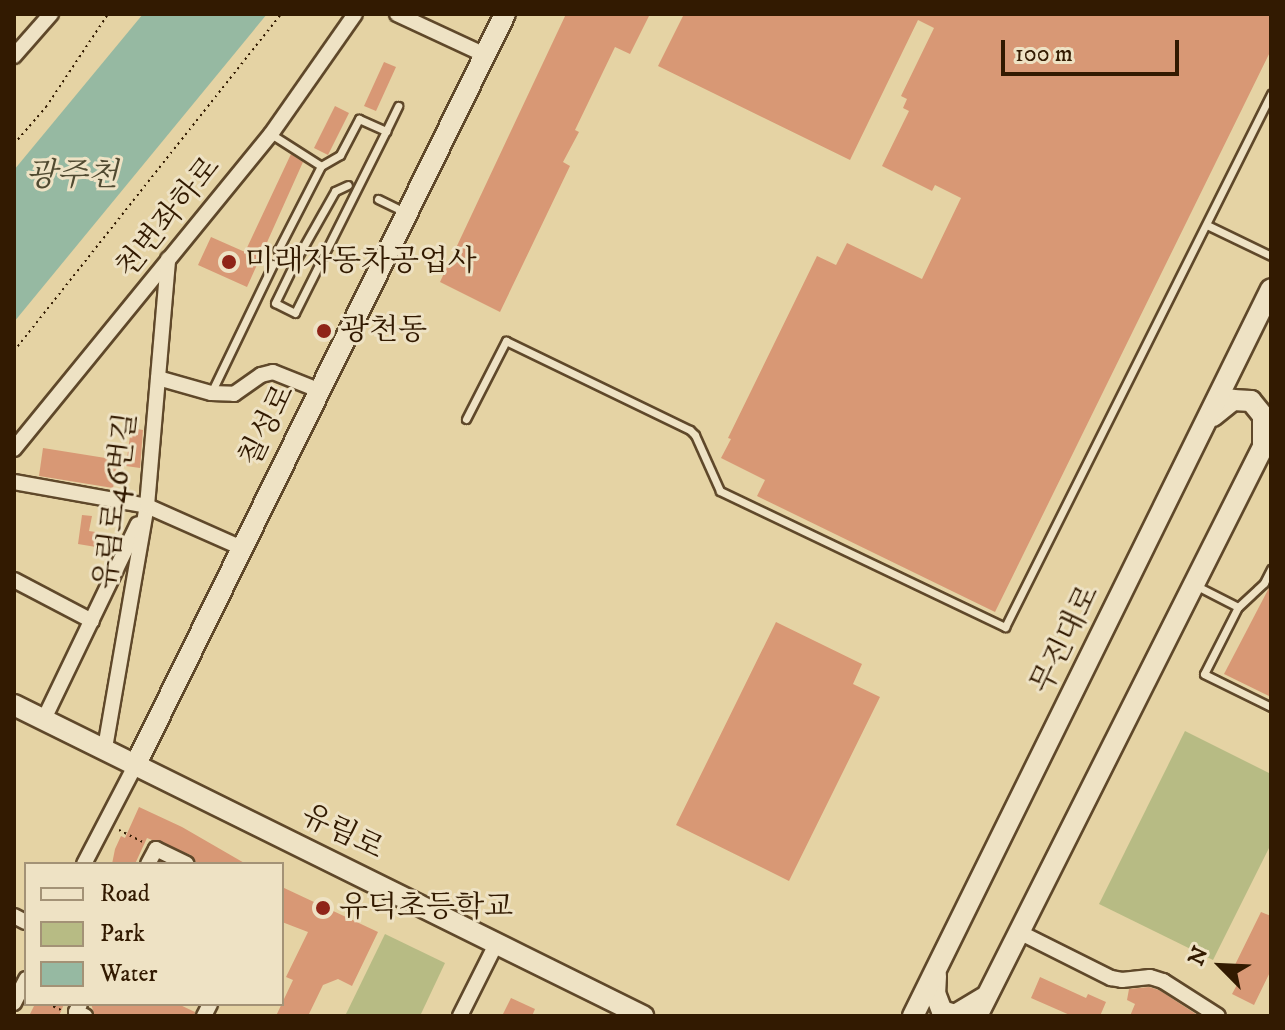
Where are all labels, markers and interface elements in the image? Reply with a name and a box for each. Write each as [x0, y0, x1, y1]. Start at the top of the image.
scale bar [1005, 24, 1183, 74]
text: 100 m [1015, 39, 1073, 69]
street label: 천변좌하로 [109, 150, 229, 286]
water label: 광주천 [26, 157, 118, 195]
place label: 미래자동차공업사 [245, 244, 477, 280]
marker: 미래자동차공업사 [220, 253, 238, 271]
place label: 광천동 [340, 313, 427, 349]
marker: 광천동 [315, 322, 333, 340]
street label: 칠성로 [233, 379, 303, 473]
street label: 유림로46번길 [88, 411, 146, 591]
street label: 무진대로 [1024, 580, 1108, 700]
street label: 유림로 [295, 798, 389, 868]
legend [24, 862, 284, 1006]
text: Road [100, 879, 150, 909]
place label: 유덕초등학교 [339, 890, 513, 926]
marker: 유덕초등학교 [314, 899, 332, 917]
text: Park [100, 919, 145, 949]
north arrow [1181, 926, 1261, 1006]
text: N [1183, 942, 1215, 970]
text: Water [100, 959, 157, 989]

